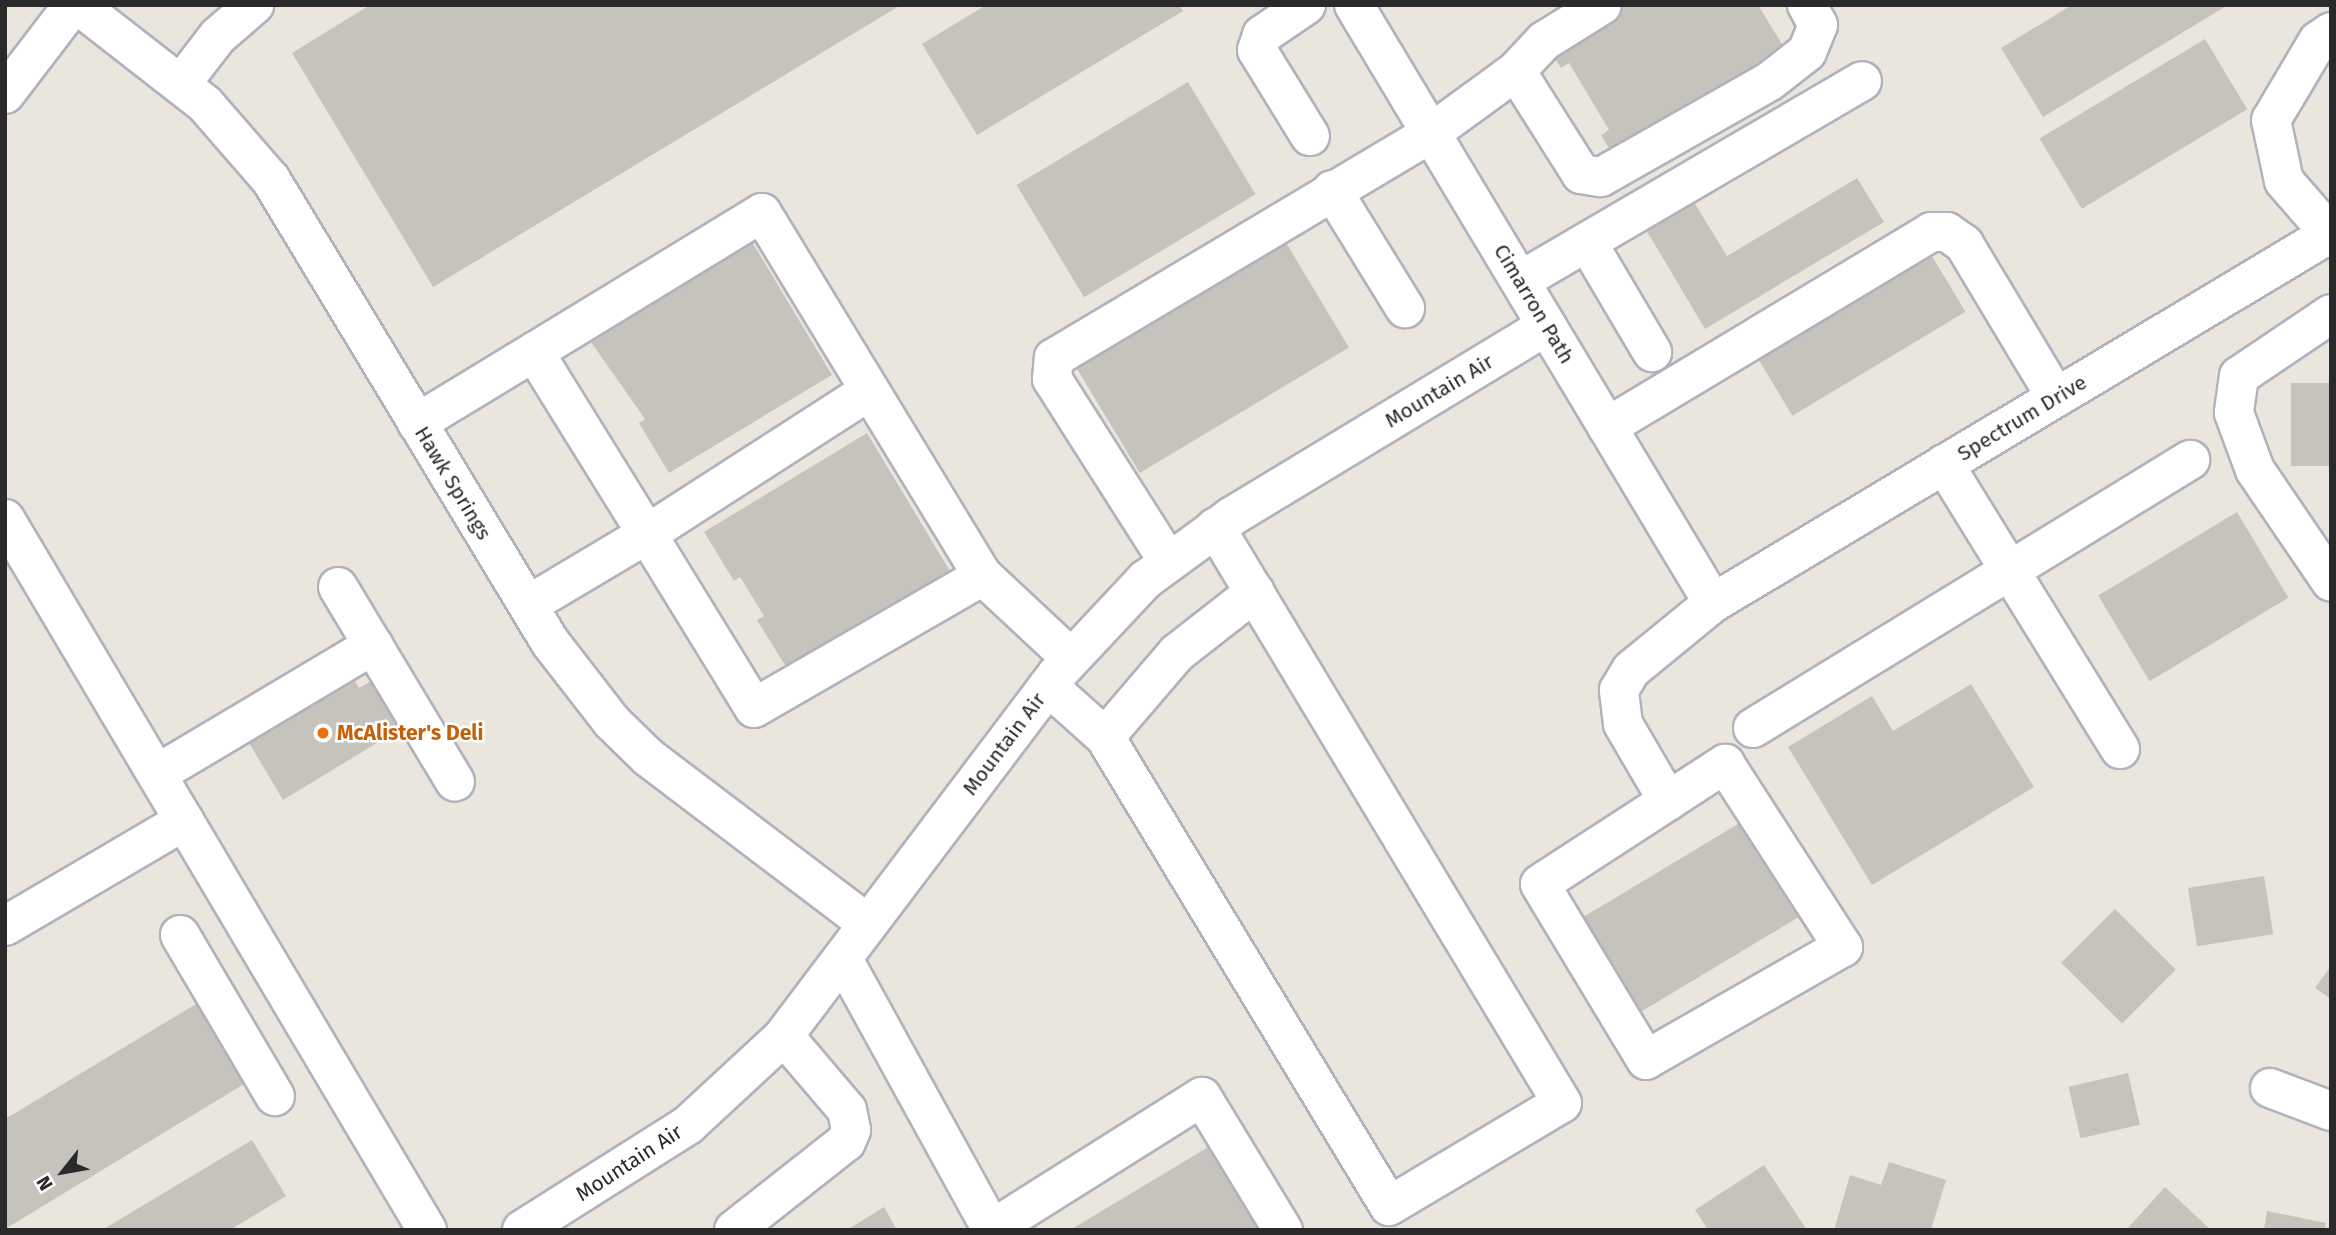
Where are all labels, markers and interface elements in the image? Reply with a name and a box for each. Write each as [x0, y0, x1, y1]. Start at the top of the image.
street label: Cimarron Path [1488, 240, 1580, 368]
street label: Mountain Air [1380, 349, 1498, 433]
street label: Spectrum Drive [1953, 370, 2091, 466]
street label: Hawk Springs [409, 422, 497, 544]
street label: Mountain Air [957, 688, 1051, 800]
place label: McAlister's Deli [337, 720, 483, 746]
marker: McAlister's Deli [315, 725, 331, 741]
street label: Mountain Air [571, 1119, 687, 1207]
north arrow [28, 1137, 98, 1207]
text: N [31, 1172, 58, 1194]

